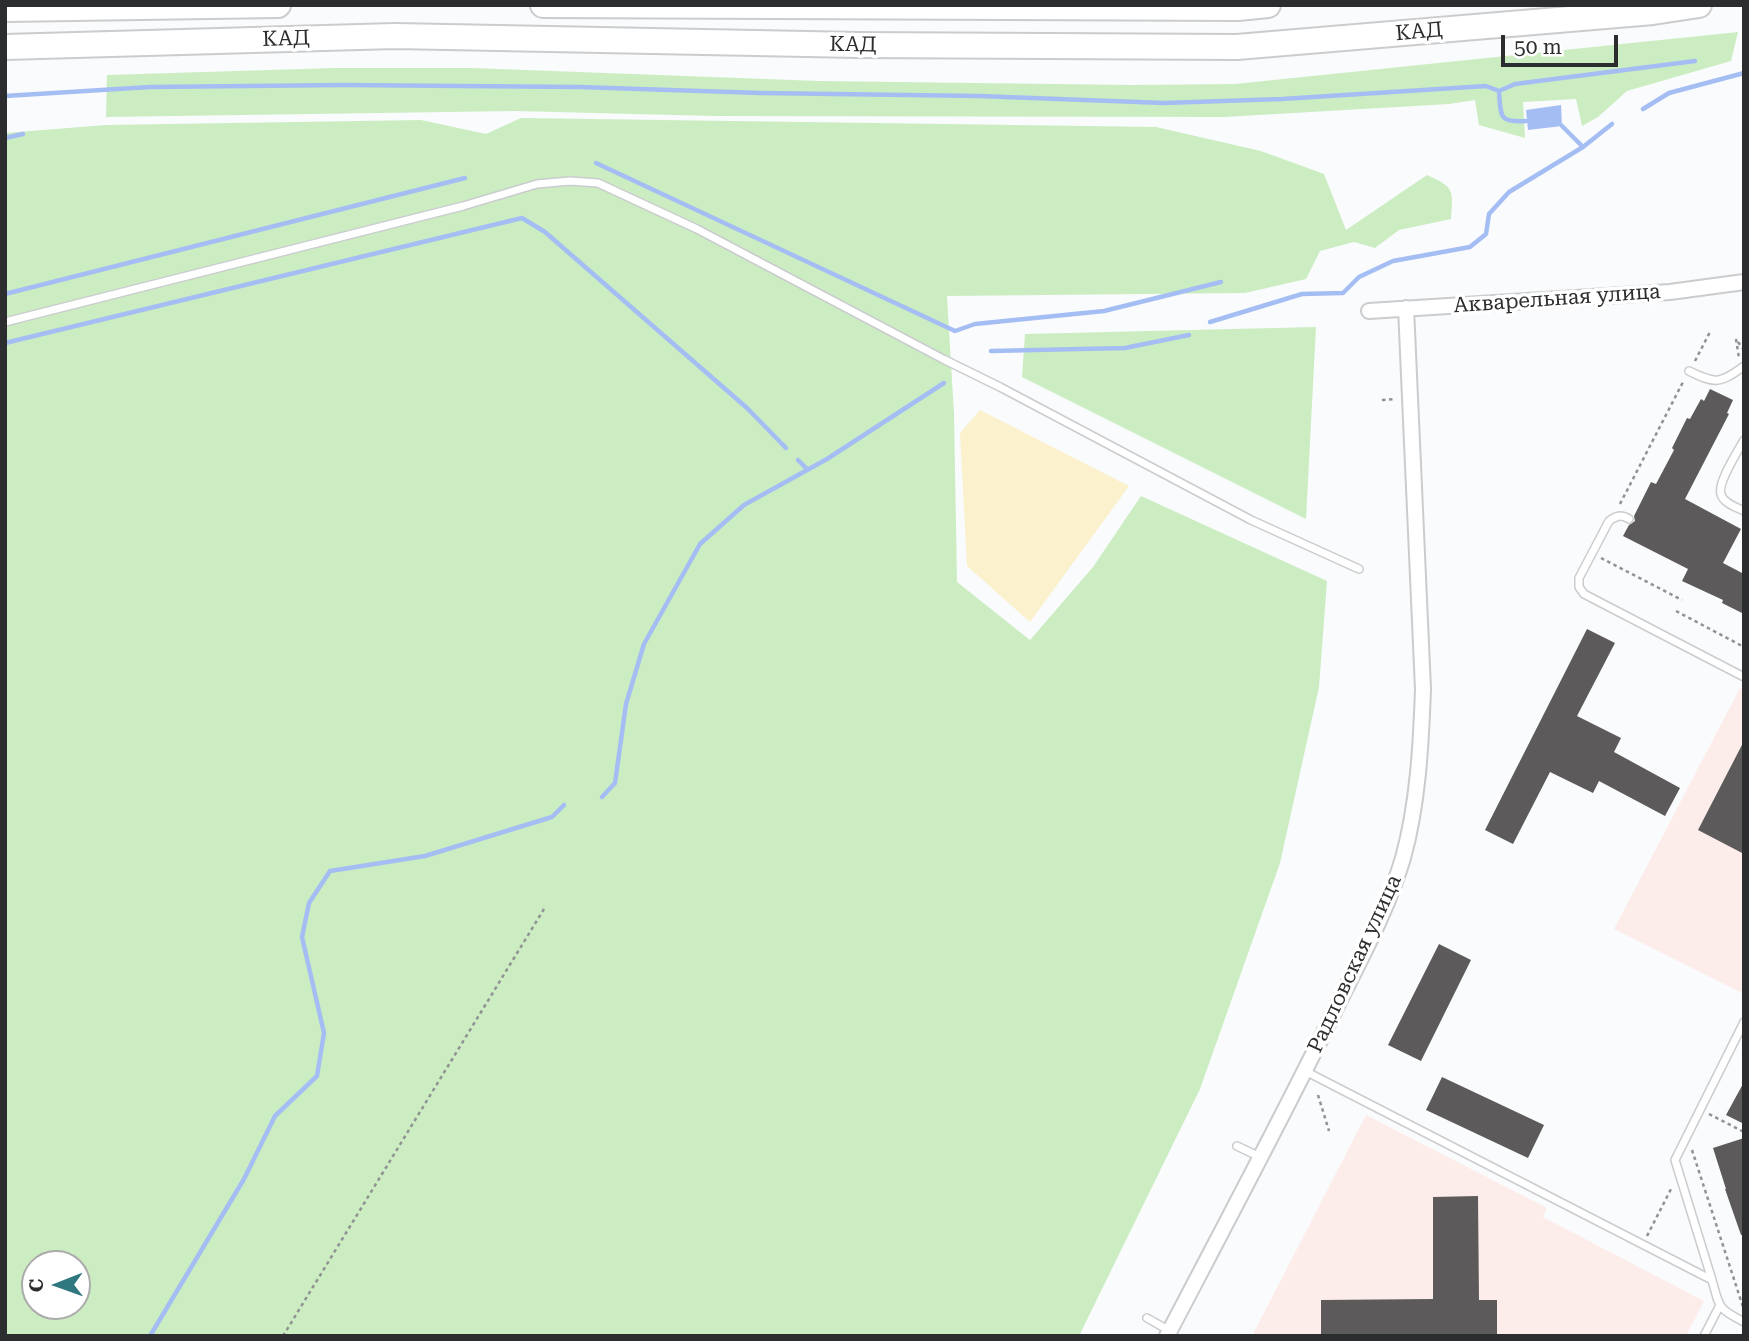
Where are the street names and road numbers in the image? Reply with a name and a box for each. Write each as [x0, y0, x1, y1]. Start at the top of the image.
street label: КАД [1394, 17, 1444, 47]
street label: КАД [262, 26, 310, 52]
street label: КАД [829, 32, 877, 58]
street label: Акварельная улица [1453, 279, 1661, 319]
street label: Радловская улица [1303, 871, 1407, 1057]

